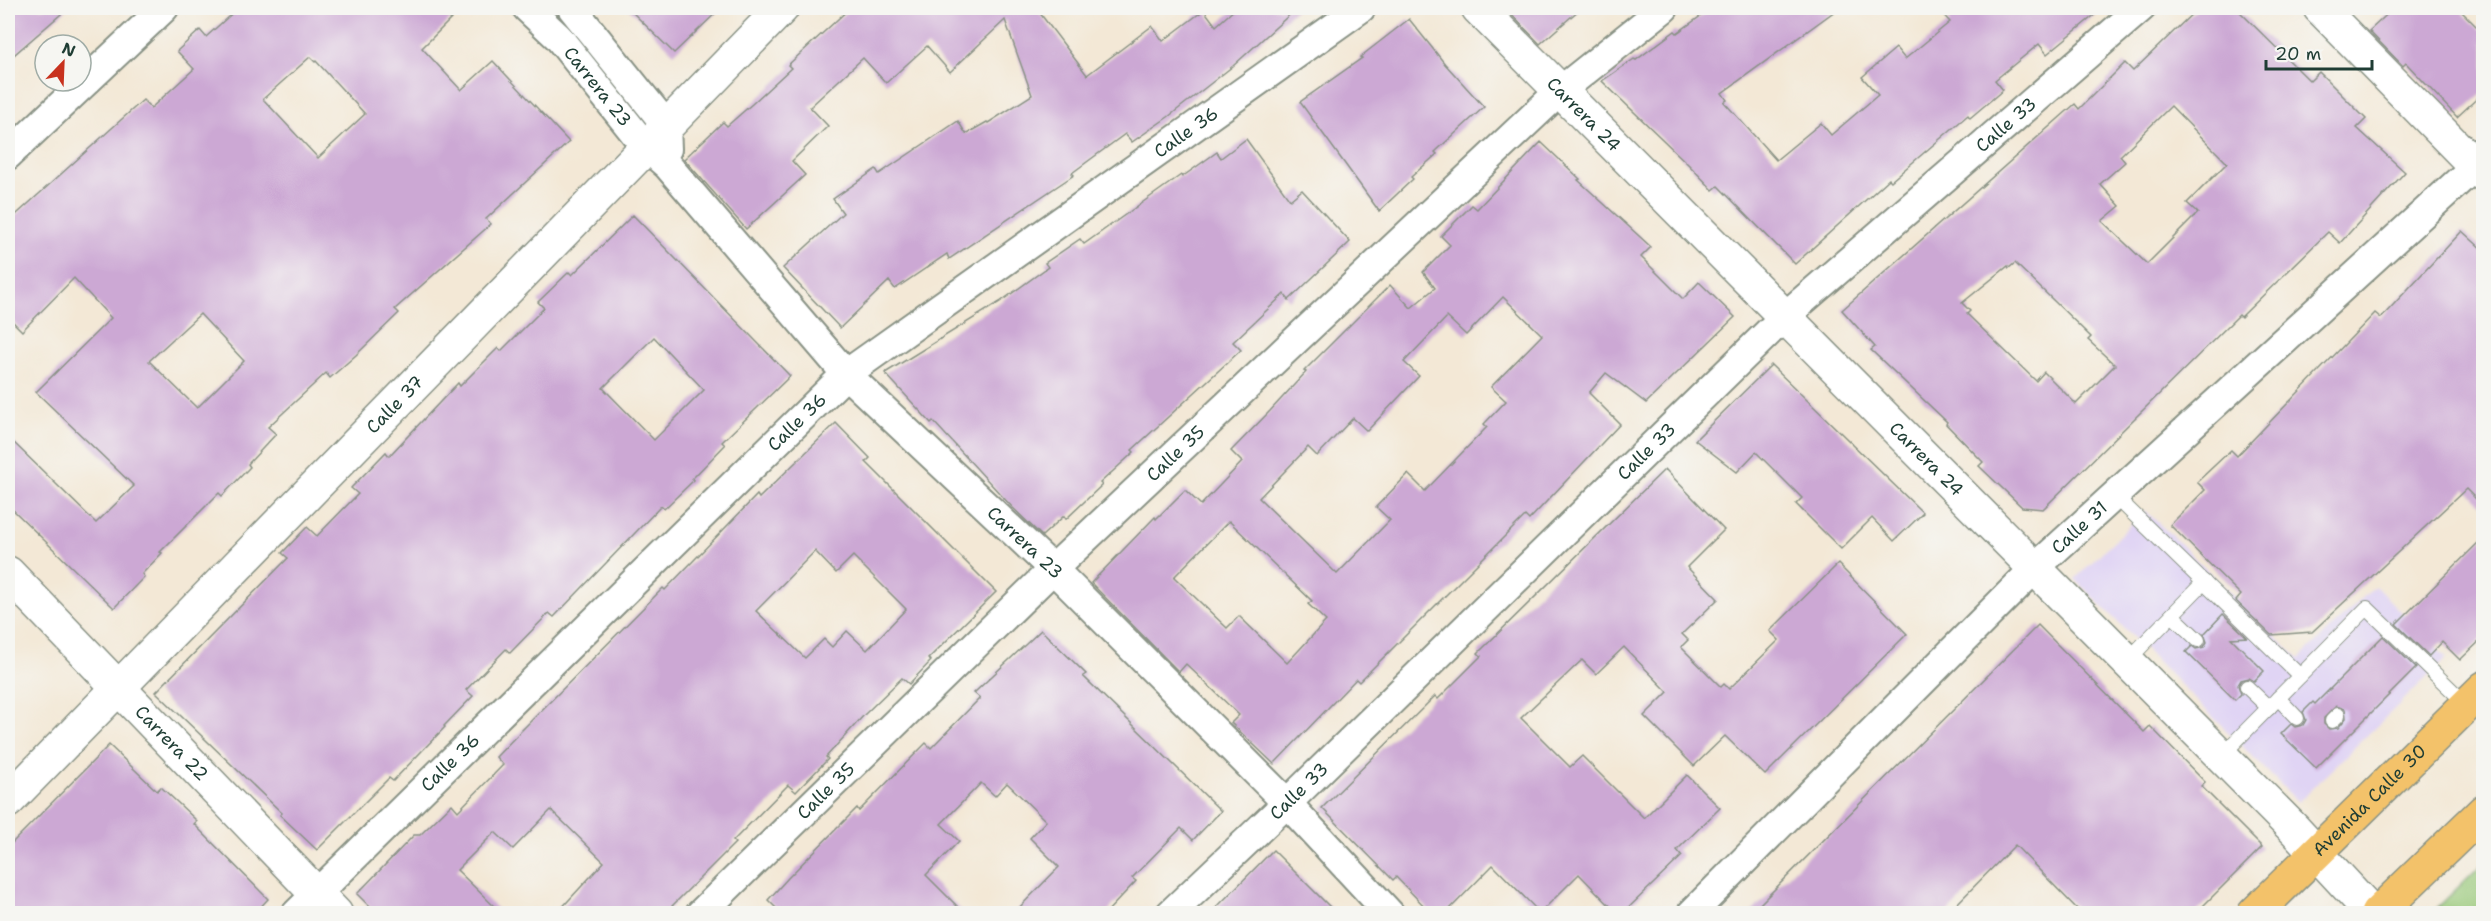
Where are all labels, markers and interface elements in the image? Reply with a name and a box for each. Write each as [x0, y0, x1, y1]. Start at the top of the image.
north arrow [33, 33, 93, 93]
scale bar [2266, 33, 2372, 71]
text: N [59, 38, 79, 62]
street label: Carrera 23 [558, 42, 637, 132]
text: 20 m [2275, 42, 2321, 66]
street label: Carrera 24 [1541, 72, 1626, 157]
street label: Calle 33 [1971, 92, 2041, 158]
street label: Calle 36 [1149, 101, 1223, 163]
street label: Calle 37 [361, 370, 429, 439]
street label: Calle 36 [762, 388, 832, 457]
street label: Calle 33 [1612, 417, 1681, 486]
street label: Carrera 24 [1884, 417, 1969, 502]
street label: Calle 35 [1141, 420, 1210, 487]
street label: Calle 31 [2046, 496, 2113, 559]
street label: Carrera 23 [982, 501, 1068, 584]
street label: Carrera 22 [130, 700, 214, 786]
street label: Calle 36 [415, 728, 485, 797]
street label: Avenida Calle 30 [2307, 739, 2432, 862]
street label: Calle 35 [792, 757, 860, 825]
street label: Calle 33 [1264, 757, 1333, 825]

